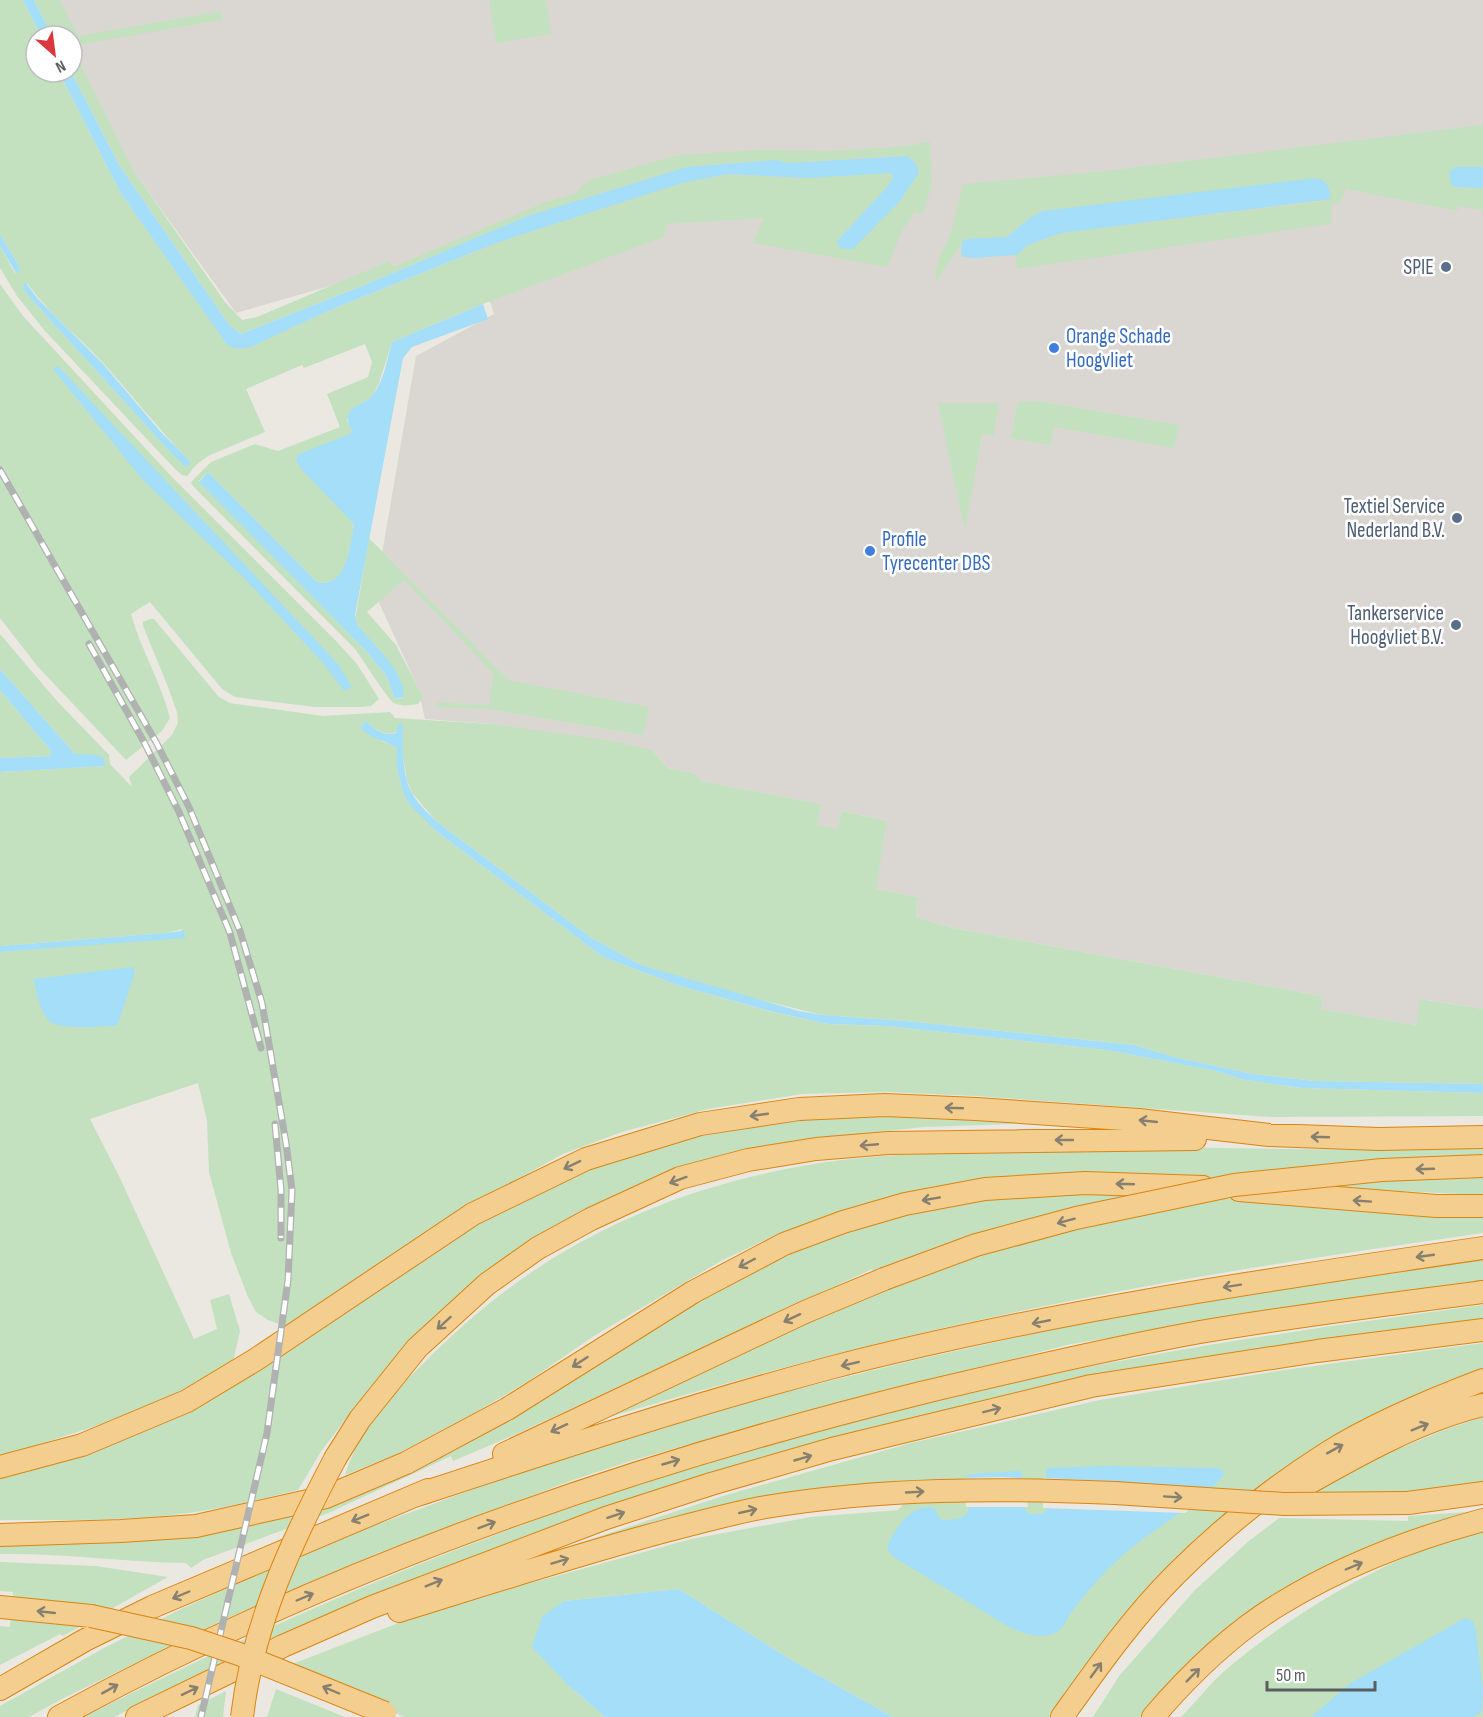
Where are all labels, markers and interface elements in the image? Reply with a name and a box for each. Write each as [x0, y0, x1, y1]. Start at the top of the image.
north arrow [24, 24, 84, 84]
text: N [52, 56, 69, 76]
place label: SPIE [1403, 255, 1434, 280]
marker: SPIE [1439, 260, 1453, 274]
place label: Orange Schade Hoogvliet [1066, 324, 1171, 373]
marker: Orange Schade Hoogvliet [1047, 341, 1061, 355]
place label: Textiel Service Nederland B.V. [1343, 494, 1445, 543]
marker: Textiel Service Nederland B.V. [1450, 511, 1464, 525]
place label: Profile Tyrecenter DBS [882, 527, 991, 576]
marker: Profile Tyrecenter DBS [863, 544, 877, 558]
place label: Tankerservice Hoogvliet B.V. [1347, 601, 1444, 650]
marker: Tankerservice Hoogvliet B.V. [1449, 618, 1463, 632]
one-way arrow [944, 1102, 964, 1113]
one-way arrow [750, 1110, 770, 1121]
one-way arrow [1139, 1115, 1159, 1126]
one-way arrow [1310, 1131, 1330, 1142]
one-way arrow [1054, 1134, 1074, 1146]
one-way arrow [859, 1140, 879, 1151]
one-way arrow [563, 1160, 581, 1172]
one-way arrow [1415, 1163, 1435, 1174]
one-way arrow [669, 1175, 688, 1186]
one-way arrow [1115, 1179, 1135, 1190]
one-way arrow [921, 1194, 941, 1205]
one-way arrow [1352, 1195, 1372, 1206]
one-way arrow [1057, 1215, 1076, 1227]
one-way arrow [1416, 1251, 1436, 1262]
one-way arrow [739, 1258, 757, 1269]
one-way arrow [1223, 1281, 1243, 1292]
one-way arrow [783, 1313, 801, 1325]
one-way arrow [437, 1316, 452, 1330]
one-way arrow [1031, 1317, 1051, 1328]
one-way arrow [572, 1356, 588, 1368]
one-way arrow [841, 1358, 860, 1370]
one-way arrow [982, 1404, 1001, 1416]
one-way arrow [1411, 1421, 1429, 1432]
one-way arrow [550, 1423, 568, 1435]
one-way arrow [1326, 1443, 1343, 1455]
one-way arrow [793, 1451, 812, 1463]
one-way arrow [661, 1456, 680, 1467]
one-way arrow [905, 1486, 925, 1497]
one-way arrow [1162, 1492, 1182, 1503]
one-way arrow [738, 1505, 757, 1516]
one-way arrow [606, 1509, 625, 1520]
one-way arrow [351, 1513, 370, 1524]
one-way arrow [477, 1519, 495, 1530]
one-way arrow [550, 1555, 569, 1566]
one-way arrow [1344, 1560, 1362, 1571]
one-way arrow [424, 1577, 442, 1588]
one-way arrow [172, 1590, 190, 1601]
one-way arrow [296, 1591, 314, 1602]
one-way arrow [37, 1606, 57, 1617]
scale bar [1267, 1654, 1375, 1692]
one-way arrow [1090, 1662, 1102, 1678]
text: 50 m [1276, 1665, 1306, 1686]
one-way arrow [1186, 1667, 1201, 1682]
one-way arrow [101, 1683, 118, 1695]
one-way arrow [322, 1684, 340, 1696]
one-way arrow [180, 1685, 198, 1696]

